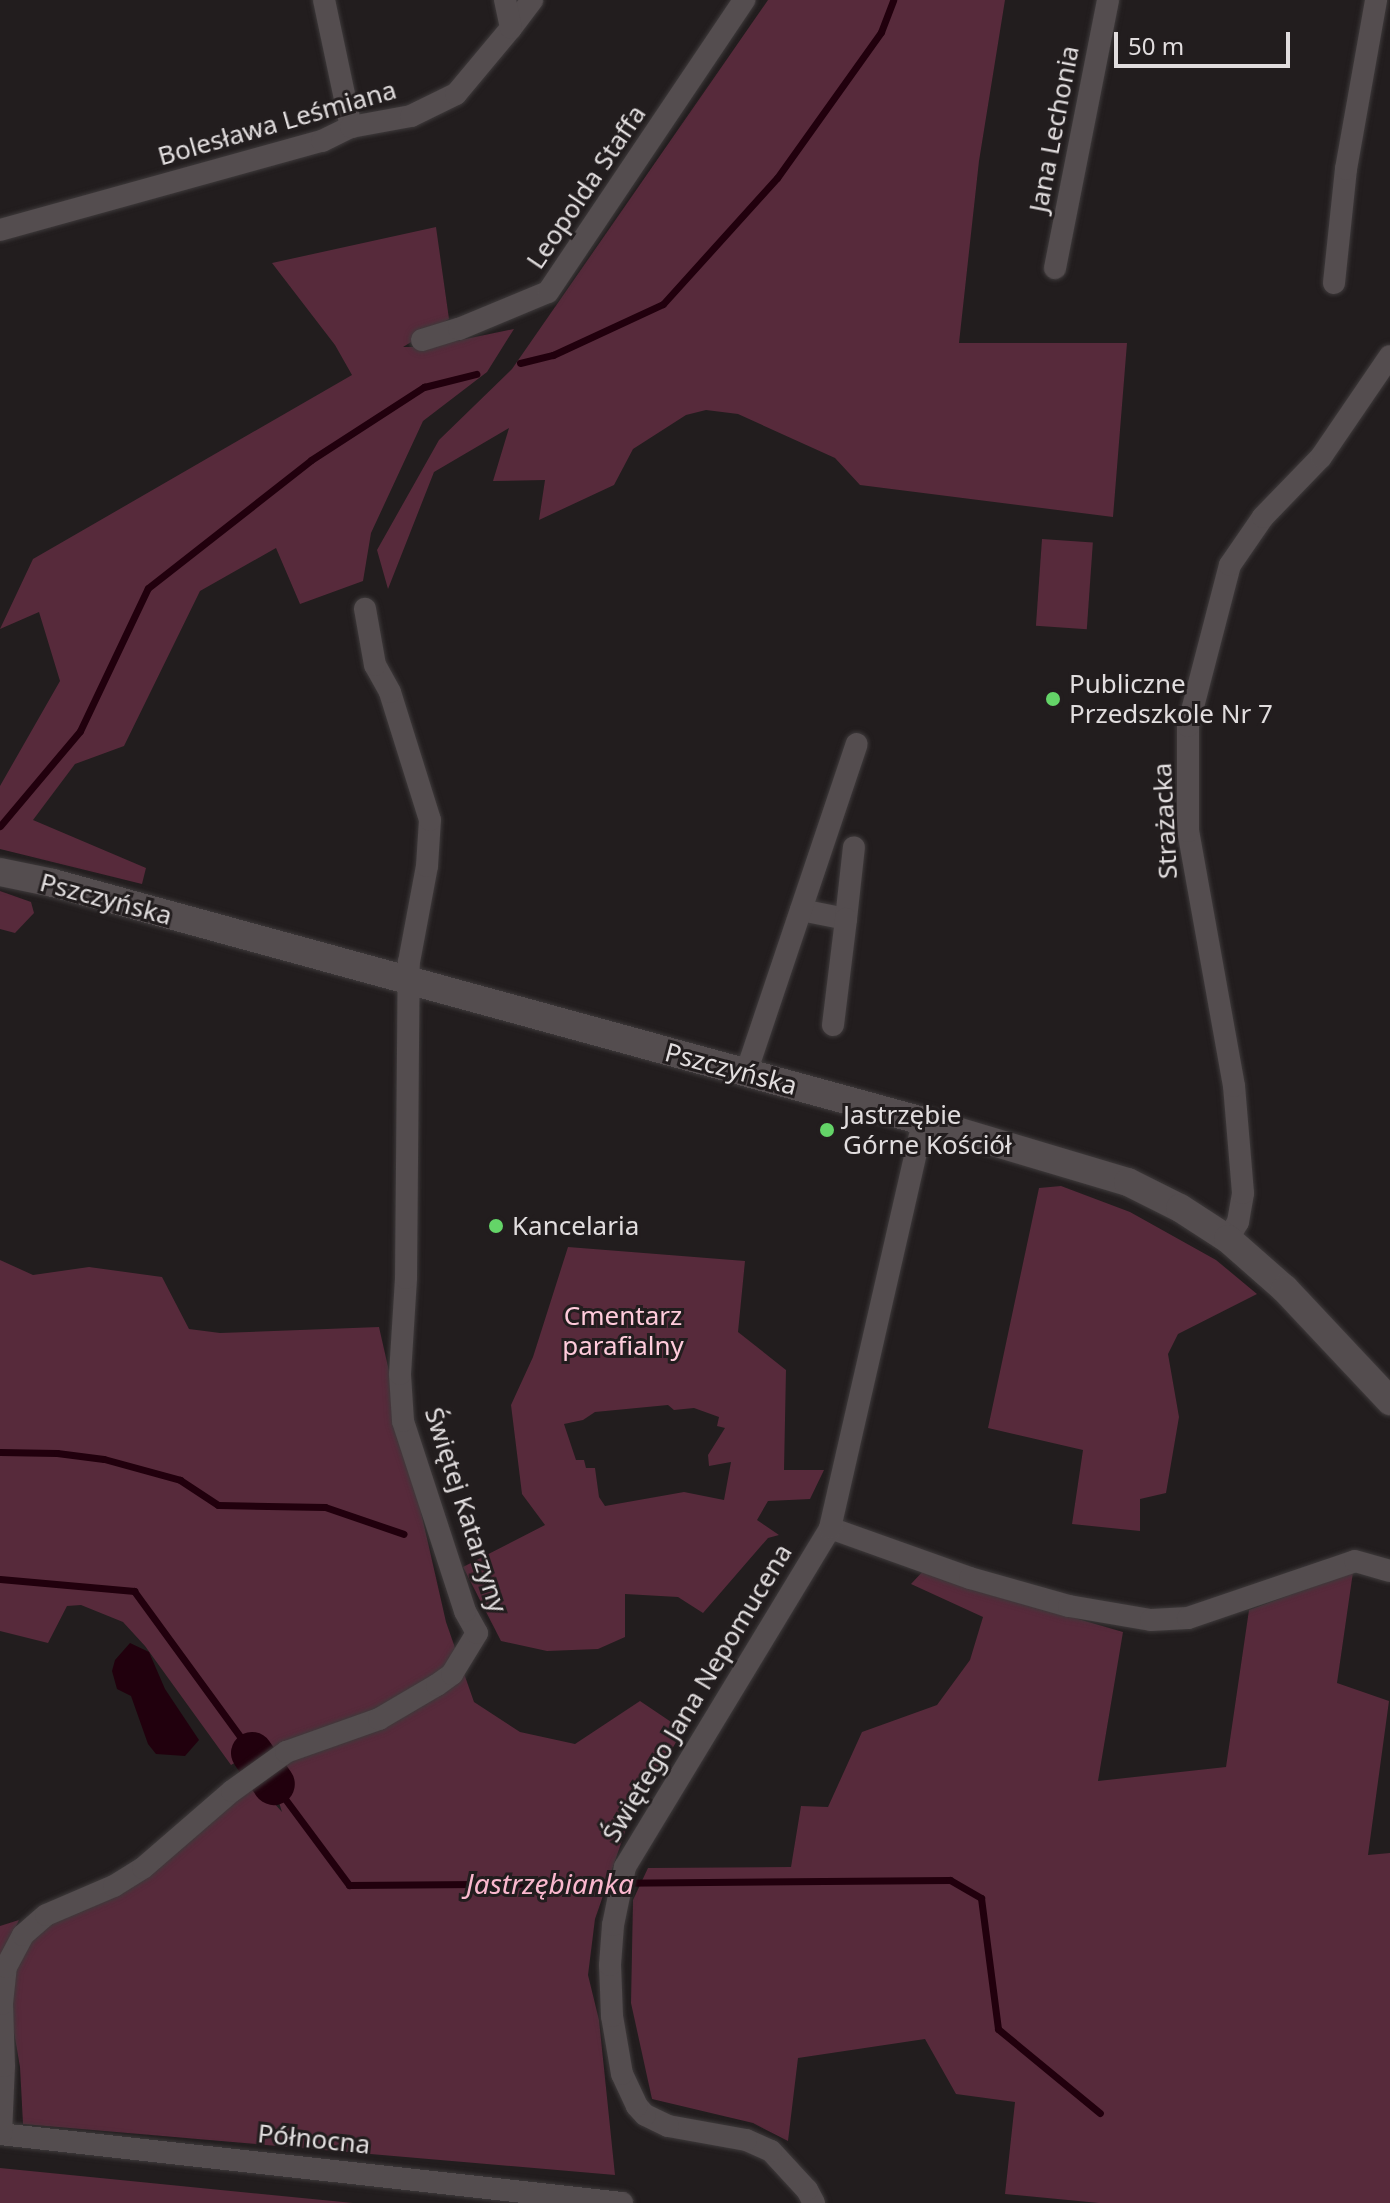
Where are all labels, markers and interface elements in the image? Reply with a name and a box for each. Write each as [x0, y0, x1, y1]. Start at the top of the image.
scale bar [1118, 16, 1294, 66]
text: 50 m [1128, 29, 1184, 62]
street label: Jana Lechonia [1023, 43, 1085, 215]
street label: Bolesława Leśmiana [154, 74, 400, 172]
street label: Leopolda Staffa [520, 99, 652, 275]
place label: Publiczne Przedszkole Nr 7 [1069, 668, 1273, 730]
marker: Publiczne Przedszkole Nr 7 [1044, 690, 1062, 708]
street label: Strażacka [1146, 762, 1184, 880]
street label: Pszczyńska [37, 866, 175, 932]
street label: Pszczyńska [662, 1036, 800, 1102]
place label: Jastrzębie Górne Kościół [843, 1099, 1012, 1160]
marker: Jastrzębie Górne Kościół [818, 1121, 836, 1139]
place label: Kancelaria [512, 1210, 639, 1242]
marker: Kancelaria [487, 1217, 505, 1235]
park label: Cmentarz parafialny [562, 1300, 684, 1362]
street label: Świętej Katarzyny [418, 1404, 514, 1616]
street label: Świętego Jana Nepomucena [596, 1538, 798, 1848]
water label: Jastrzębianka [466, 1866, 634, 1900]
street label: Północna [256, 2118, 372, 2160]

